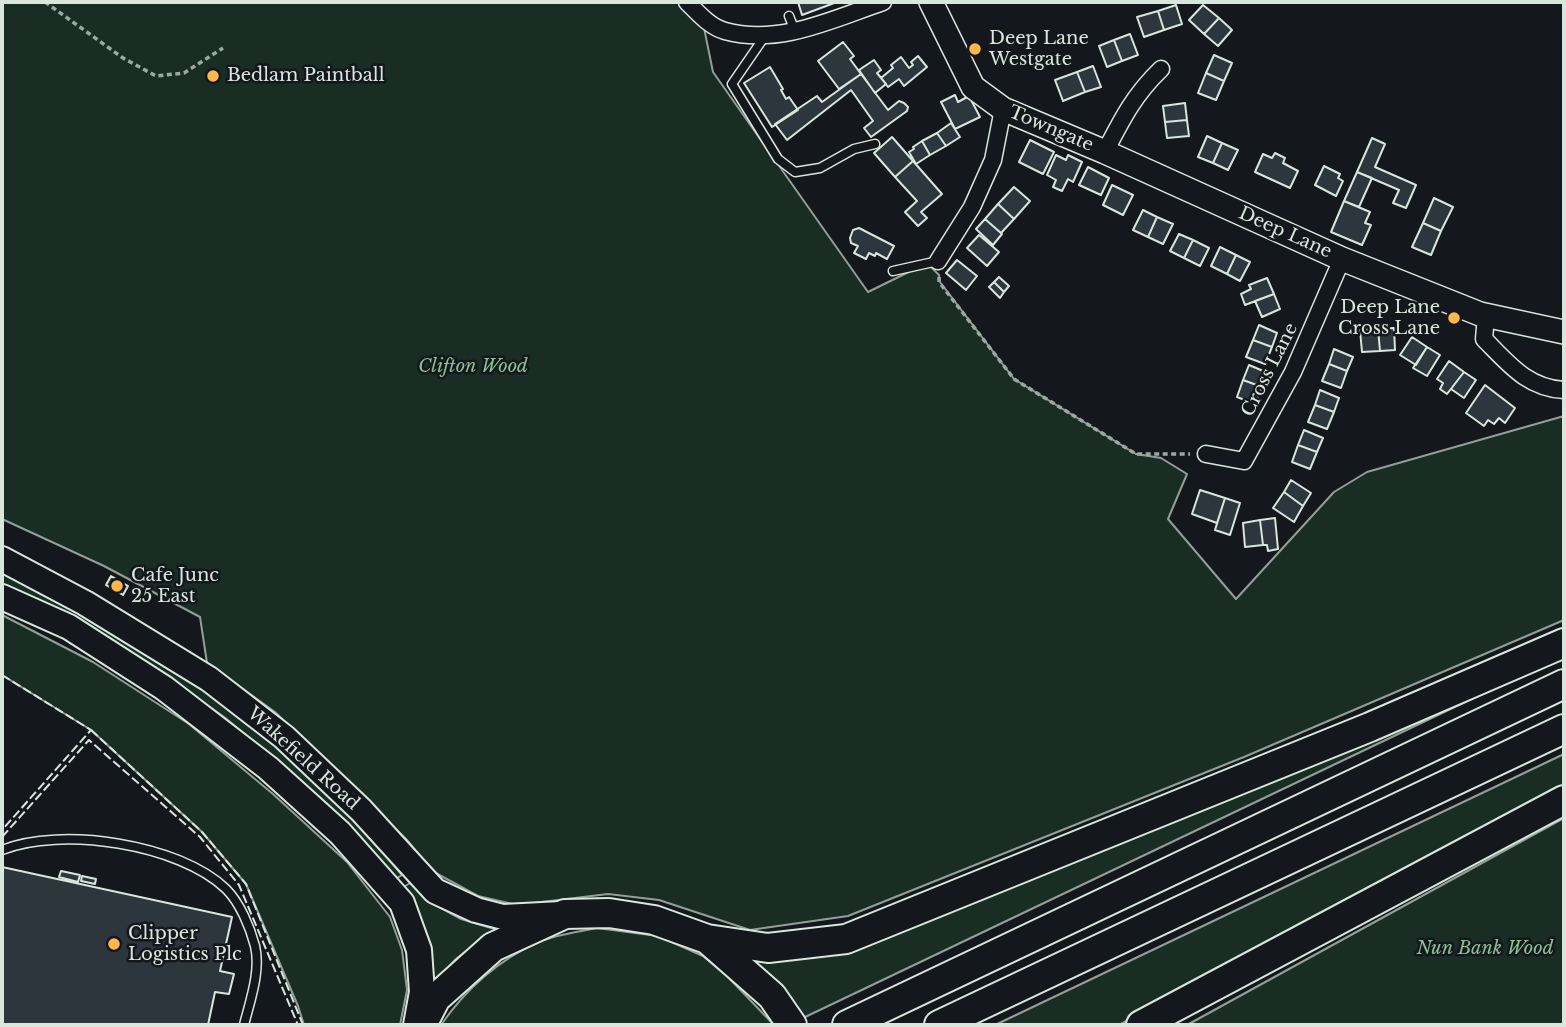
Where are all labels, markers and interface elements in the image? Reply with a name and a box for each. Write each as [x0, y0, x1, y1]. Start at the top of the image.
place label: Deep Lane Westgate [989, 28, 1089, 70]
marker: Deep Lane Westgate [967, 41, 983, 57]
place label: Bedlam Paintball [227, 65, 384, 87]
marker: Bedlam Paintball [205, 68, 221, 84]
street label: Towngate [1006, 102, 1096, 156]
street label: Deep Lane [1235, 203, 1335, 263]
place label: Deep Lane Cross Lane [1338, 297, 1440, 340]
marker: Deep Lane Cross Lane [1446, 310, 1462, 326]
street label: Cross Lane [1237, 320, 1303, 420]
park label: Clifton Wood [418, 356, 528, 378]
place label: Cafe Junc 25 East [131, 565, 219, 608]
marker: Cafe Junc 25 East [109, 578, 125, 594]
street label: Wakefield Road [242, 703, 364, 815]
place label: Clipper Logistics Plc [128, 923, 242, 965]
marker: Clipper Logistics Plc [106, 936, 122, 952]
park label: Nun Bank Wood [1417, 938, 1553, 960]

